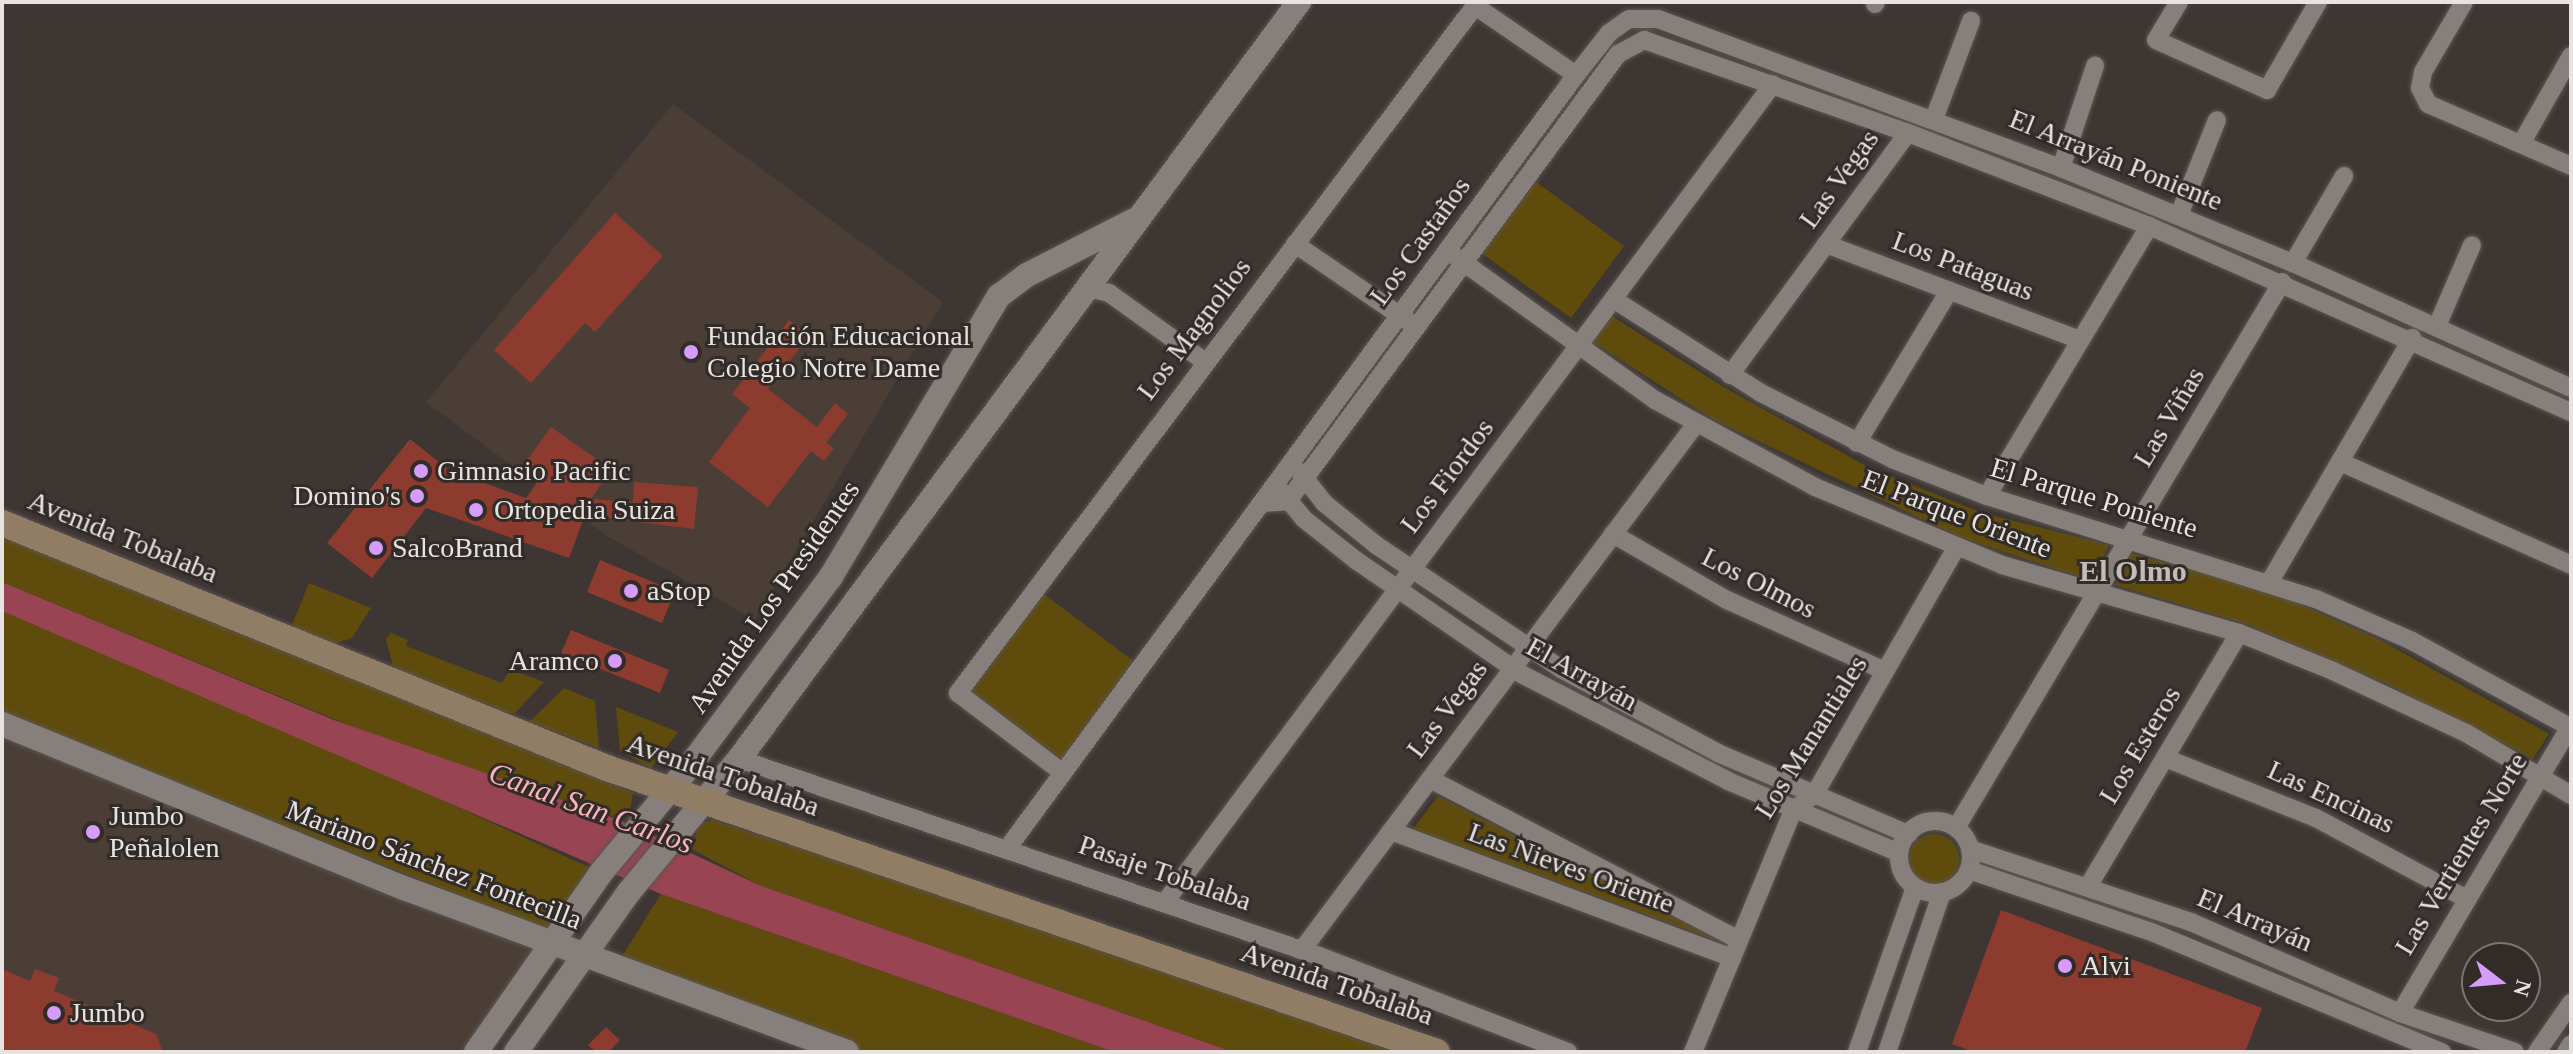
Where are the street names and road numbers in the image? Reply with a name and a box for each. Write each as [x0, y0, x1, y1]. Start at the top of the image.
street label: El Arrayán Poniente [2004, 102, 2228, 218]
street label: Las Vegas [1792, 123, 1886, 235]
street label: Los Castaños [1362, 170, 1478, 312]
street label: Los Pataguas [1888, 224, 2038, 308]
street label: Los Magnolios [1130, 251, 1258, 407]
street label: Las Viñas [2126, 361, 2212, 473]
street label: Los Fiordos [1393, 412, 1501, 540]
street label: El Parque Poniente [1986, 451, 2202, 545]
street label: El Parque Oriente [1857, 462, 2057, 566]
street label: Avenida Los Presidentes [681, 474, 867, 720]
street label: Avenida Tobalaba [23, 484, 223, 590]
street label: Los Olmos [1696, 540, 1822, 626]
street label: El Arrayán [1520, 629, 1644, 719]
street label: Los Manantiales [1748, 649, 1874, 825]
street label: Las Vegas [1399, 653, 1495, 765]
street label: Los Esteros [2092, 680, 2188, 810]
street label: Avenida Tobalaba [622, 726, 824, 824]
street label: Las Vertientes Norte [2387, 747, 2535, 961]
street label: Las Encinas [2262, 753, 2400, 841]
street label: Mariano Sánchez Fontecilla [281, 793, 587, 937]
street label: Las Nieves Oriente [1464, 815, 1678, 921]
street label: Pasaje Tobalaba [1074, 828, 1256, 918]
street label: El Arrayán [2192, 880, 2318, 960]
street label: Avenida Tobalaba [1236, 935, 1438, 1033]

